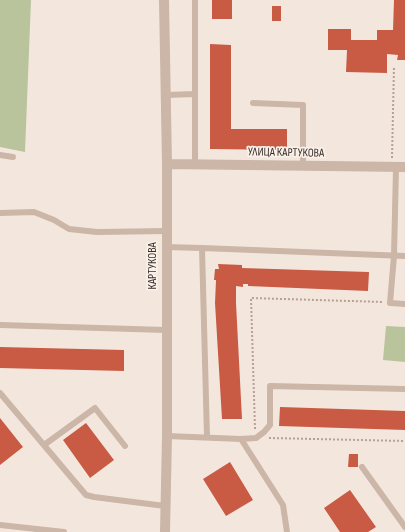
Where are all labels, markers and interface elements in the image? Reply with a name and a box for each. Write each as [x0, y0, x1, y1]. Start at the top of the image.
street label: УЛИЦА КАРТУКОВА [248, 145, 324, 161]
street label: КАРТУКОВА [146, 242, 160, 290]

